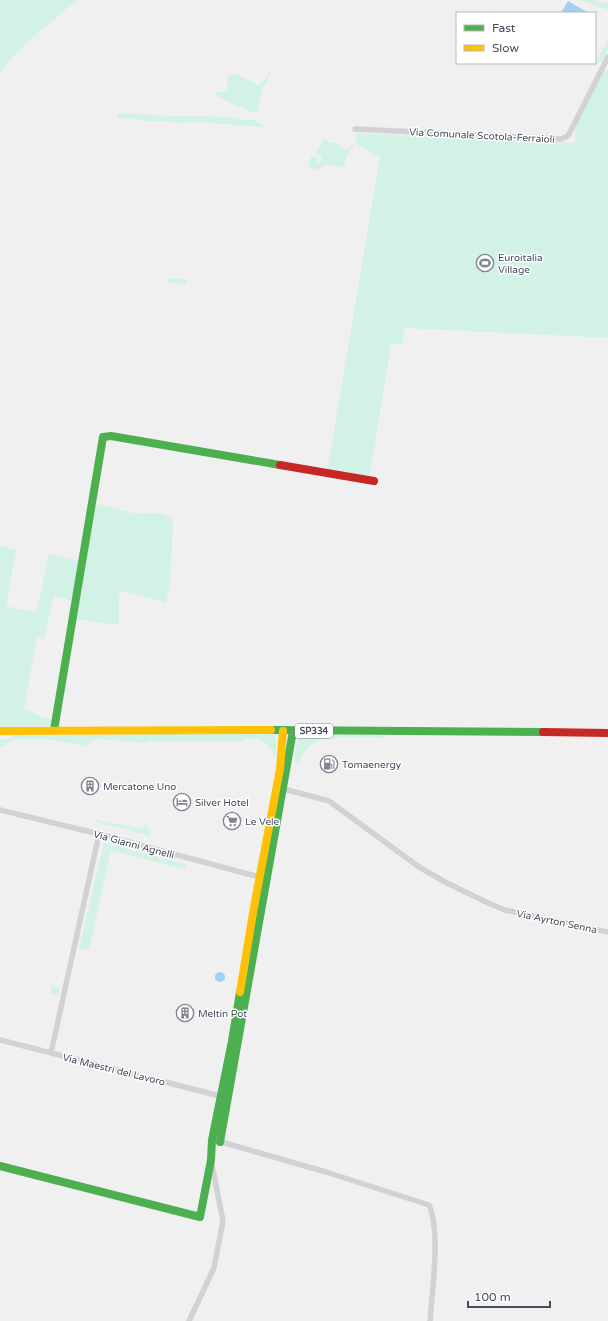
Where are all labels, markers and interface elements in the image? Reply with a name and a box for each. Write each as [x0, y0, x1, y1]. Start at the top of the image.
legend [456, 12, 596, 64]
text: Fast [492, 21, 516, 35]
text: Slow [492, 41, 519, 55]
street label: Via Comunale Scotola-Ferraioli [409, 126, 555, 146]
place label: Euroitalia Village [498, 252, 543, 276]
sports icon: Euroitalia Village [475, 253, 495, 273]
road number: SP334 [295, 724, 333, 738]
fuel station icon: Tomaenergy [319, 754, 339, 774]
place label: Tomaenergy [342, 759, 402, 771]
building icon: Mercatone Uno [80, 776, 100, 796]
place label: Mercatone Uno [103, 781, 176, 793]
hotel icon: Silver Hotel [172, 792, 192, 812]
place label: Silver Hotel [195, 797, 249, 809]
supermarket icon: Le Vele [222, 811, 242, 831]
place label: Le Vele [245, 816, 280, 828]
street label: Via Gianni Agnelli [92, 828, 176, 862]
street label: Via Ayrton Senna [515, 908, 598, 936]
building icon: Meltin Pot [175, 1003, 195, 1023]
place label: Meltin Pot [198, 1008, 247, 1020]
street label: Via Maestri del Lavoro [61, 1051, 166, 1089]
scale bar [468, 1283, 550, 1309]
text: 100 m [474, 1290, 511, 1304]

